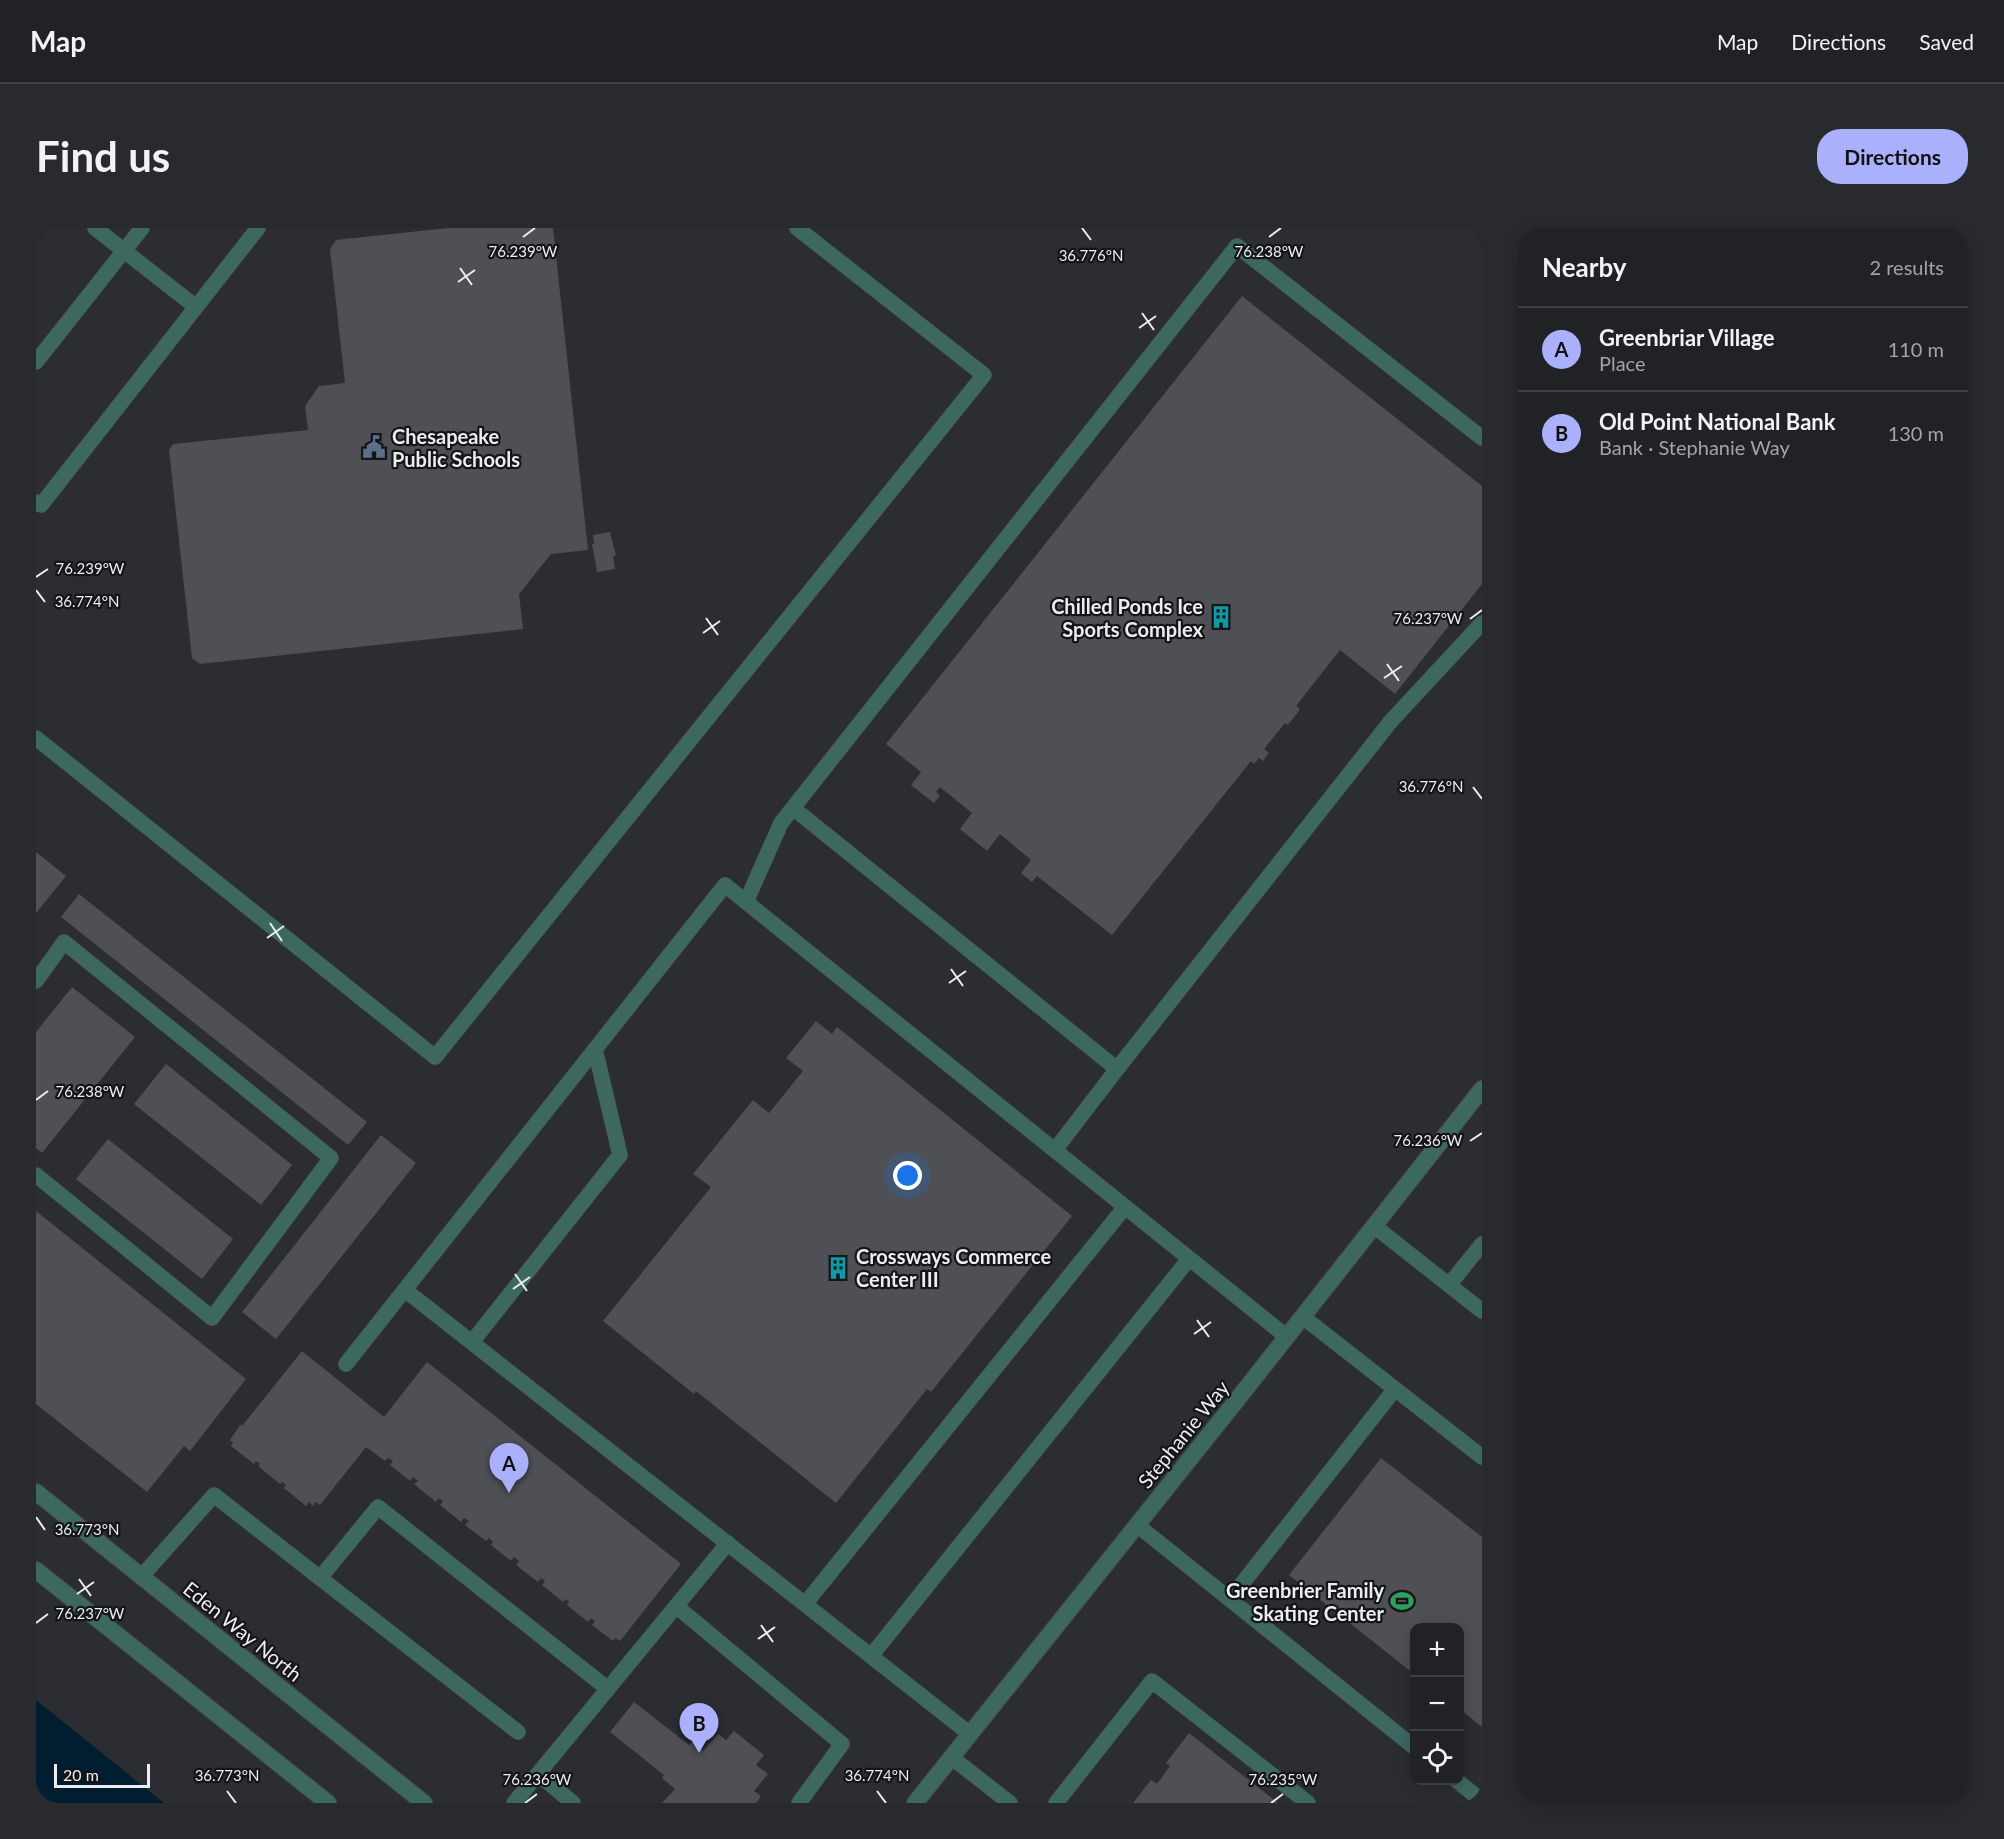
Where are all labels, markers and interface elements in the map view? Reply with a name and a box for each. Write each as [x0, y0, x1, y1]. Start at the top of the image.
text: Map [30, 24, 86, 58]
text: Map [1717, 29, 1758, 54]
text: Directions [1791, 29, 1886, 54]
text: Saved [1919, 29, 1974, 54]
button: Directions [1817, 129, 1968, 184]
text: Find us [36, 131, 170, 181]
text: 76.239°W [489, 242, 558, 260]
text: 76.238°W [1235, 242, 1304, 260]
text: 36.776°N [1059, 246, 1123, 264]
text: Nearby [1542, 251, 1627, 283]
text: 2 results [1869, 255, 1944, 279]
text: Greenbriar Village [1599, 324, 1774, 351]
text: A [1555, 337, 1568, 361]
text: 110 m [1888, 337, 1944, 361]
text: Place [1599, 351, 1646, 375]
text: Old Point National Bank [1599, 408, 1836, 435]
text: B [1555, 421, 1568, 445]
text: 130 m [1888, 421, 1944, 445]
place label: Chesapeake Public Schools [392, 424, 520, 471]
public building icon: Chesapeake Public Schools [361, 434, 387, 460]
text: Bank · Stephanie Way [1599, 435, 1790, 459]
text: 76.239°W [56, 559, 125, 577]
text: 36.774°N [55, 592, 119, 610]
place label: Chilled Ponds Ice Sports Complex [1051, 594, 1204, 641]
building icon: Chilled Ponds Ice Sports Complex [1208, 604, 1234, 630]
text: 76.237°W [1394, 609, 1463, 627]
text: 36.776°N [1399, 777, 1463, 795]
text: 76.238°W [56, 1082, 125, 1100]
text: 76.236°W [1394, 1131, 1463, 1149]
your location [893, 1161, 922, 1190]
place label: Crossways Commerce Center III [856, 1244, 1052, 1291]
building icon: Crossways Commerce Center III [825, 1255, 851, 1281]
street label: Stephanie Way [1132, 1375, 1234, 1493]
pin: A [490, 1444, 528, 1493]
text: 36.773°N [55, 1520, 119, 1538]
street label: Eden Way North [179, 1576, 307, 1686]
place label: Greenbrier Family Skating Center [1226, 1578, 1385, 1625]
sports icon: Greenbrier Family Skating Center [1389, 1588, 1415, 1614]
text: 76.237°W [56, 1604, 125, 1622]
map controls [1410, 1623, 1464, 1785]
button: + [1410, 1623, 1464, 1677]
button: − [1410, 1677, 1464, 1731]
pin: B [680, 1704, 718, 1753]
button: locate [1410, 1731, 1464, 1785]
scale bar [54, 1761, 150, 1788]
text: 20 m [63, 1765, 99, 1784]
text: 36.773°N [195, 1766, 259, 1784]
text: 36.774°N [845, 1766, 909, 1784]
text: 76.236°W [503, 1770, 572, 1788]
text: 76.235°W [1249, 1770, 1318, 1788]

